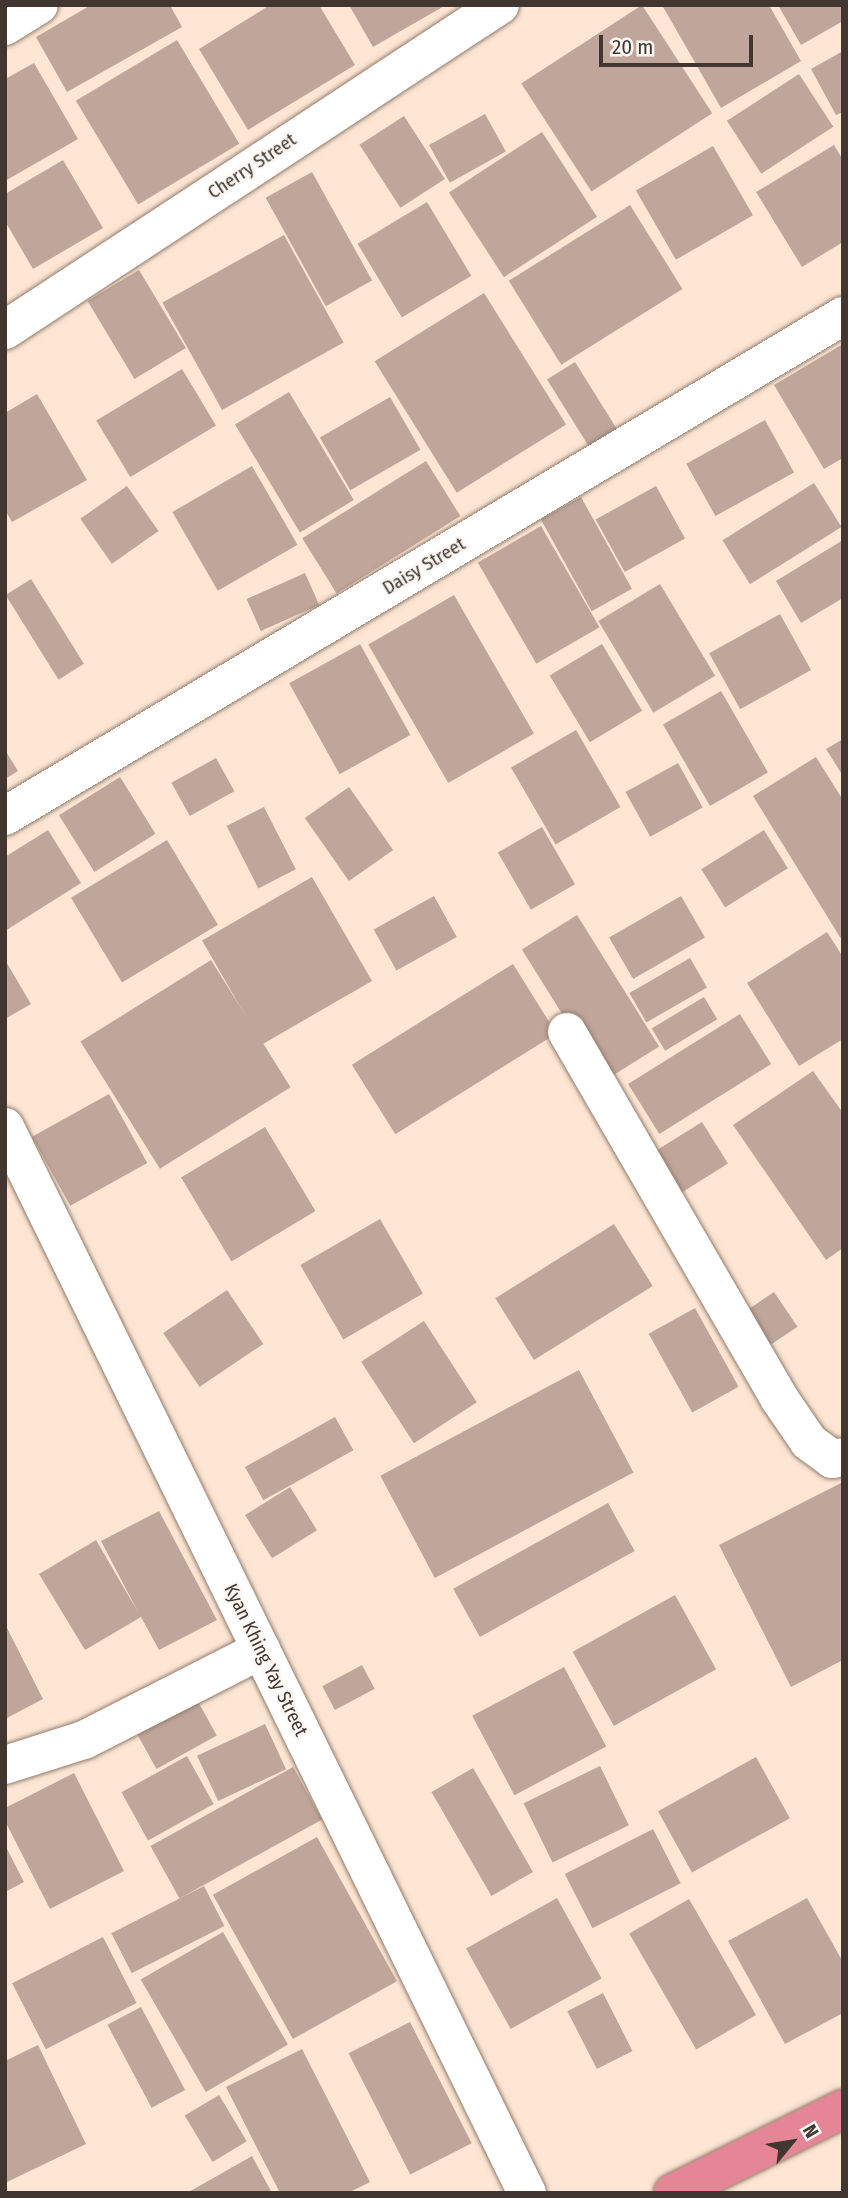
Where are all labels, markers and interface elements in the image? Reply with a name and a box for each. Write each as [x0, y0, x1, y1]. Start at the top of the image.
scale bar [603, 21, 757, 65]
text: 20 m [612, 34, 653, 60]
street label: Cherry Street [203, 128, 301, 204]
street label: Daisy Street [379, 532, 469, 600]
street label: Kyan Khing Yay Street [219, 1580, 313, 1740]
north arrow [757, 2107, 827, 2177]
text: N [798, 2121, 823, 2142]

